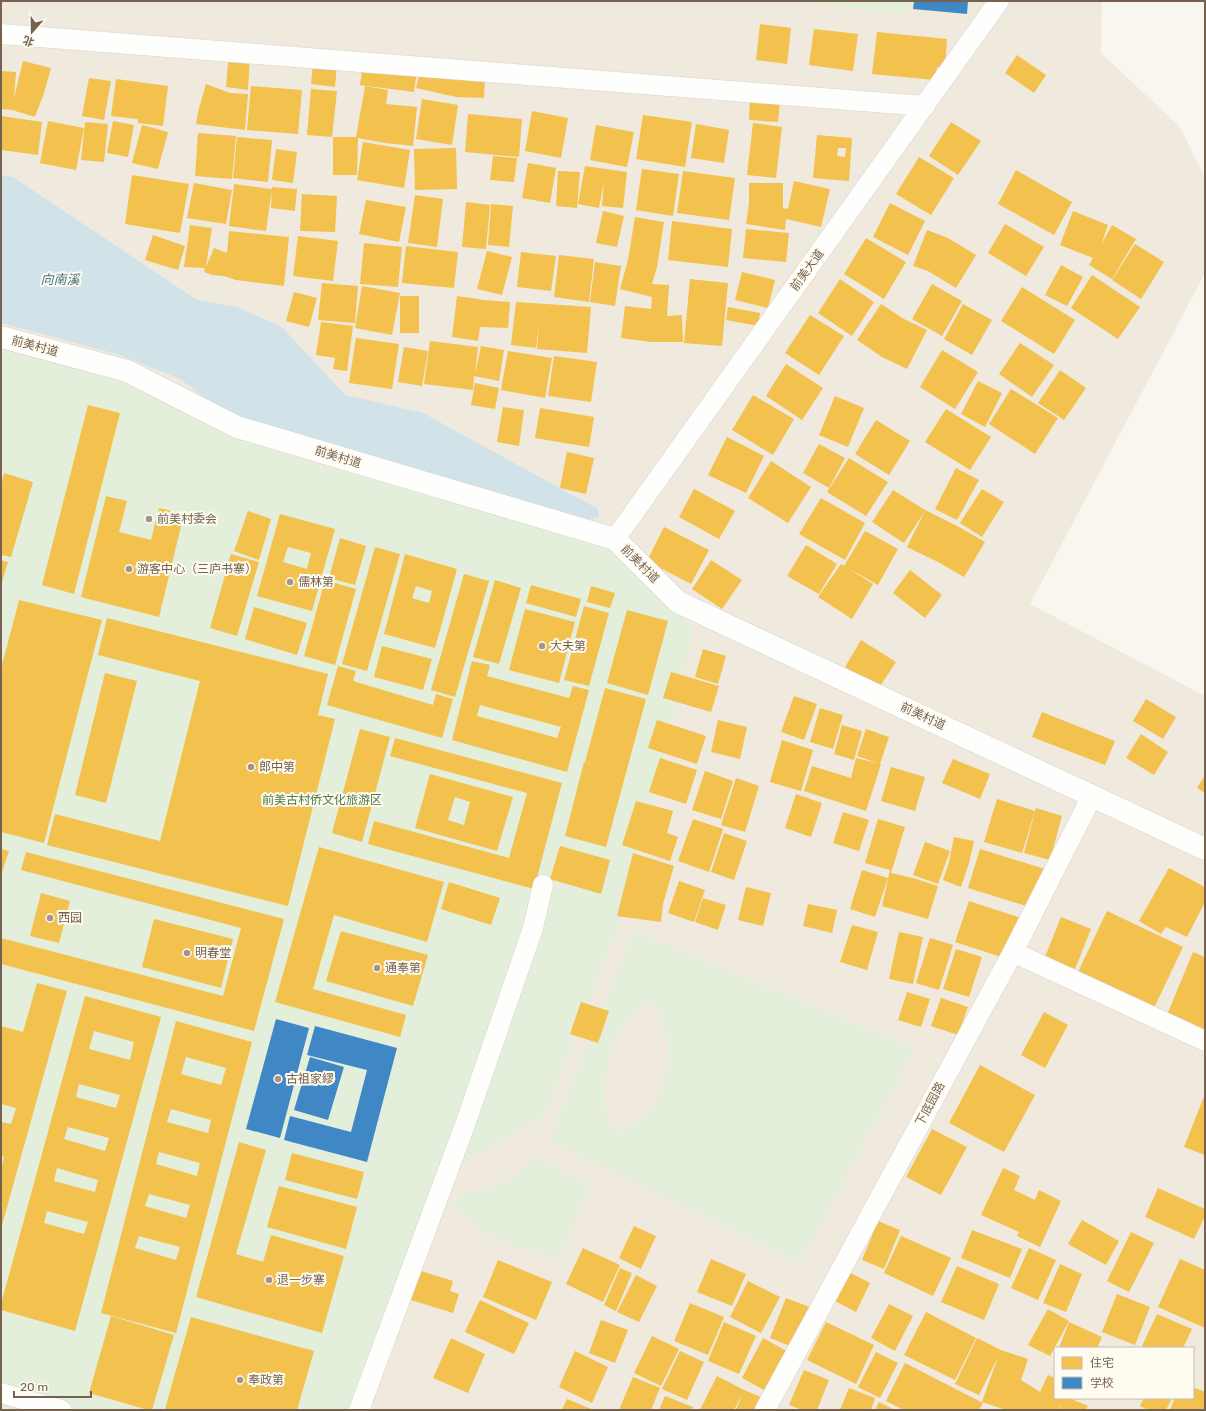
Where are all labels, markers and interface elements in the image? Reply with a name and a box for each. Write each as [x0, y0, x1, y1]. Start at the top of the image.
north arrow [12, 12, 52, 52]
text: 北 [21, 33, 36, 49]
street label: 前美大道 [787, 246, 827, 294]
water label: 向南溪 [40, 272, 81, 287]
street label: 前美村道 [10, 333, 60, 359]
street label: 前美村道 [313, 443, 363, 471]
place label: 前美村委会 [157, 512, 217, 526]
marker: 前美村委会 [144, 514, 154, 524]
street label: 前美村道 [618, 542, 662, 586]
place label: 游客中心（三庐书寨） [137, 562, 257, 576]
marker: 游客中心（三庐书寨） [124, 564, 134, 574]
place label: 儒林第 [298, 575, 334, 589]
marker: 儒林第 [285, 577, 295, 587]
place label: 大夫第 [550, 639, 586, 653]
marker: 大夫第 [537, 641, 547, 651]
street label: 前美村道 [898, 700, 948, 732]
place label: 郎中第 [259, 760, 295, 774]
marker: 郎中第 [246, 762, 256, 772]
park label: 前美古村侨文化旅游区 [262, 793, 382, 807]
place label: 西园 [58, 911, 82, 925]
marker: 西园 [45, 913, 55, 923]
place label: 明春堂 [195, 946, 231, 960]
marker: 明春堂 [182, 948, 192, 958]
place label: 通奉第 [385, 961, 421, 975]
marker: 通奉第 [372, 963, 382, 973]
place label: 古祖家繆 [286, 1072, 334, 1086]
marker: 古祖家繆 [273, 1074, 283, 1084]
street label: 下底园路 [913, 1080, 947, 1128]
place label: 退一步寨 [277, 1273, 325, 1287]
marker: 退一步寨 [264, 1275, 274, 1285]
legend [1054, 1347, 1194, 1399]
text: 住宅 [1090, 1356, 1114, 1370]
scale bar [14, 1373, 91, 1399]
place label: 奉政第 [248, 1373, 284, 1387]
marker: 奉政第 [235, 1375, 245, 1385]
text: 学校 [1090, 1376, 1114, 1390]
text: 20 m [20, 1380, 48, 1394]

